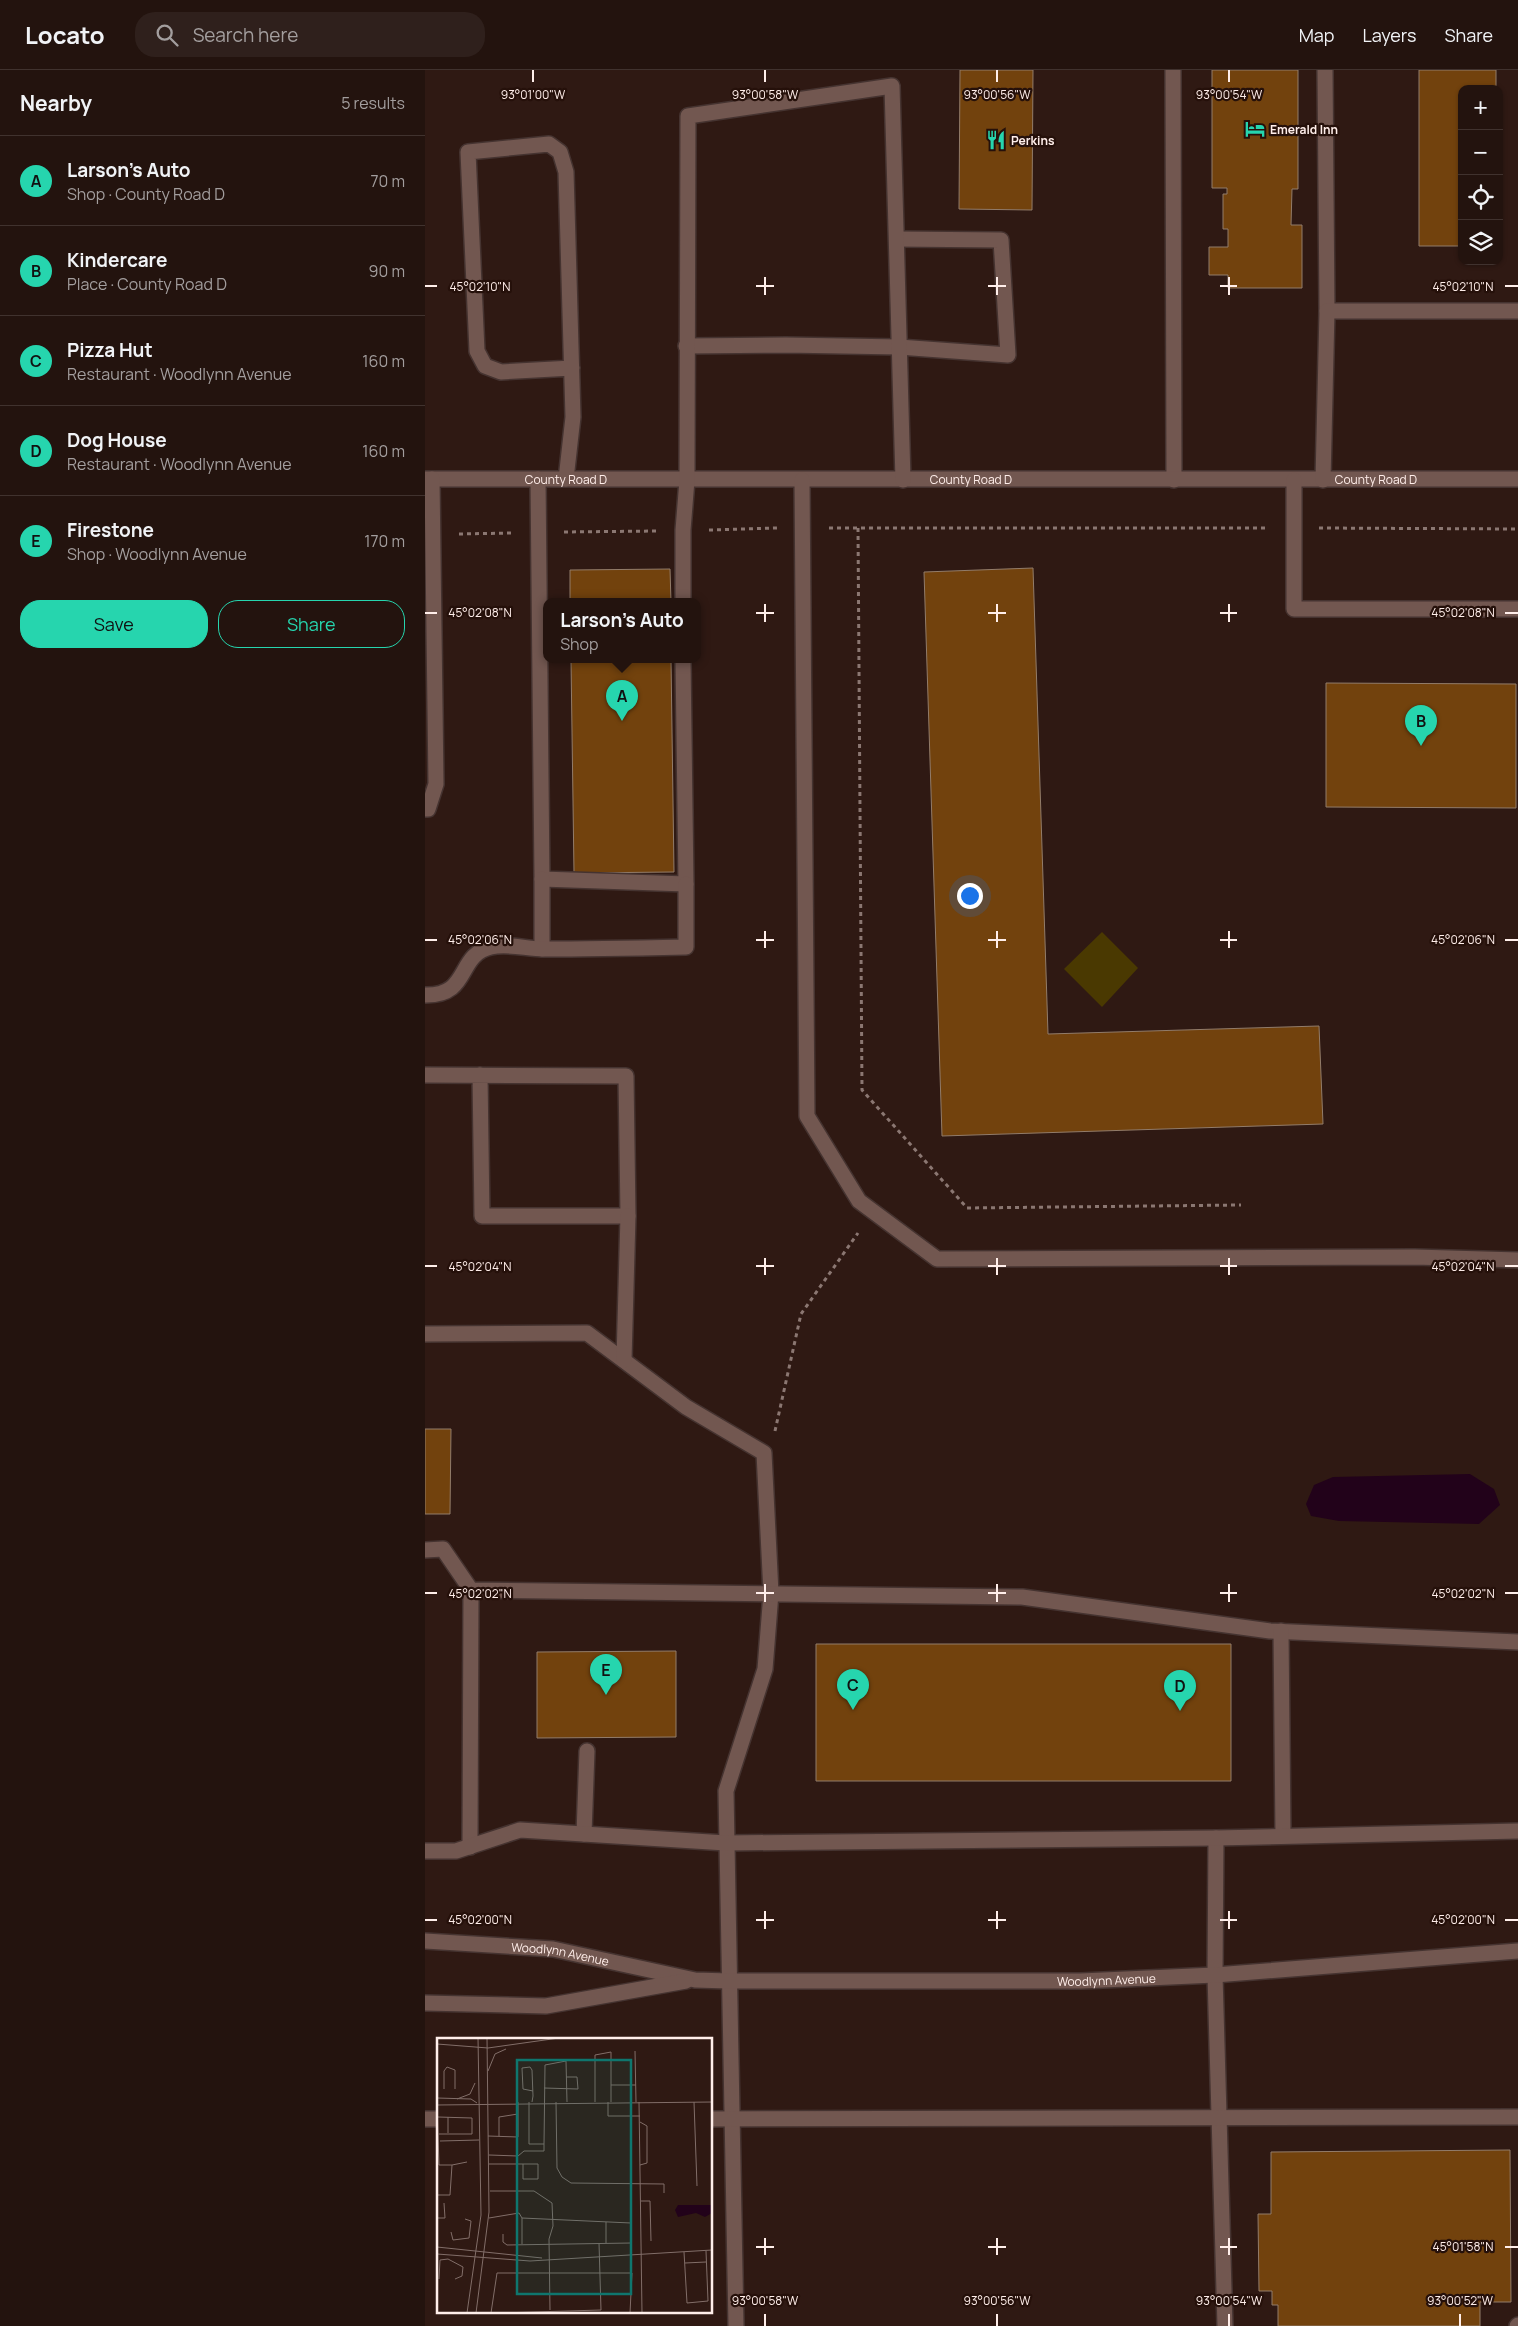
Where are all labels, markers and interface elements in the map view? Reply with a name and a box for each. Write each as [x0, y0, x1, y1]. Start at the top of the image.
search box [135, 12, 485, 57]
text: Locato [25, 18, 105, 51]
icon: search [153, 21, 181, 49]
text: Search here [193, 22, 298, 48]
text: Map [1299, 23, 1334, 47]
text: Layers [1362, 23, 1416, 47]
text: Share [1444, 23, 1493, 47]
map controls [1458, 85, 1503, 265]
button: + [1458, 85, 1503, 130]
text: 93°01'00"W [501, 86, 566, 103]
text: 93°00'58"W [732, 86, 799, 103]
text: 93°00'56"W [964, 86, 1031, 103]
text: 93°00'54"W [1196, 86, 1263, 103]
text: Nearby [20, 89, 92, 117]
text: 5 results [341, 92, 405, 114]
hotel icon: Emerald Inn [1244, 118, 1266, 140]
place label: Emerald Inn [1270, 121, 1338, 138]
restaurant icon: Perkins [985, 129, 1007, 151]
button: − [1458, 130, 1503, 175]
place label: Perkins [1011, 132, 1055, 149]
text: Larson's Auto [67, 157, 190, 183]
text: A [31, 170, 41, 192]
text: 70 m [370, 170, 405, 192]
button: locate [1458, 175, 1503, 220]
text: Shop · County Road D [67, 183, 225, 205]
button: layers [1458, 220, 1503, 265]
text: Kindercare [67, 247, 167, 273]
text: B [31, 260, 41, 282]
text: 90 m [369, 260, 405, 282]
text: Place · County Road D [67, 273, 227, 295]
text: 45°02'10"N [449, 278, 511, 295]
text: 45°02'10"N [1432, 278, 1494, 295]
text: Pizza Hut [67, 337, 153, 363]
text: C [30, 350, 42, 372]
text: 160 m [362, 350, 405, 372]
text: Restaurant · Woodlynn Avenue [67, 363, 292, 385]
text: Dog House [67, 427, 167, 453]
text: D [30, 440, 42, 462]
text: 160 m [362, 440, 405, 462]
text: Restaurant · Woodlynn Avenue [67, 453, 292, 475]
street label: County Road D [525, 471, 607, 488]
street label: County Road D [930, 471, 1012, 488]
street label: County Road D [1335, 471, 1417, 488]
text: Firestone [67, 517, 154, 543]
text: E [31, 530, 41, 552]
text: 170 m [364, 530, 405, 552]
text: Shop · Woodlynn Avenue [67, 543, 247, 565]
popup [543, 598, 701, 663]
button: Save [20, 600, 208, 648]
button: Share [218, 600, 405, 648]
text: 45°02'08"N [448, 604, 512, 621]
text: 45°02'08"N [1431, 604, 1495, 621]
text: Larson's Auto [560, 607, 684, 633]
text: Shop [560, 633, 599, 655]
pin: A [606, 680, 638, 721]
pin: B [1405, 705, 1437, 746]
your location [957, 883, 983, 909]
text: 45°02'06"N [448, 931, 512, 948]
text: 45°02'06"N [1431, 931, 1495, 948]
text: 45°02'04"N [448, 1258, 512, 1275]
text: 45°02'04"N [1431, 1258, 1495, 1275]
text: 45°02'02"N [448, 1585, 512, 1602]
text: 45°02'02"N [1431, 1585, 1495, 1602]
pin: E [590, 1654, 622, 1695]
pin: C [837, 1669, 869, 1710]
pin: D [1164, 1670, 1196, 1711]
text: 45°02'00"N [448, 1911, 512, 1928]
text: 45°02'00"N [1431, 1911, 1495, 1928]
street label: Woodlynn Avenue [511, 1938, 611, 1969]
street label: Woodlynn Avenue [1057, 1969, 1156, 1990]
inset map [437, 2038, 713, 2314]
text: 45°01'58"N [1433, 2238, 1493, 2255]
text: 93°00'58"W [732, 2292, 799, 2309]
text: 93°00'56"W [964, 2292, 1031, 2309]
text: 93°00'54"W [1196, 2292, 1263, 2309]
text: 93°00'52"W [1427, 2292, 1494, 2309]

